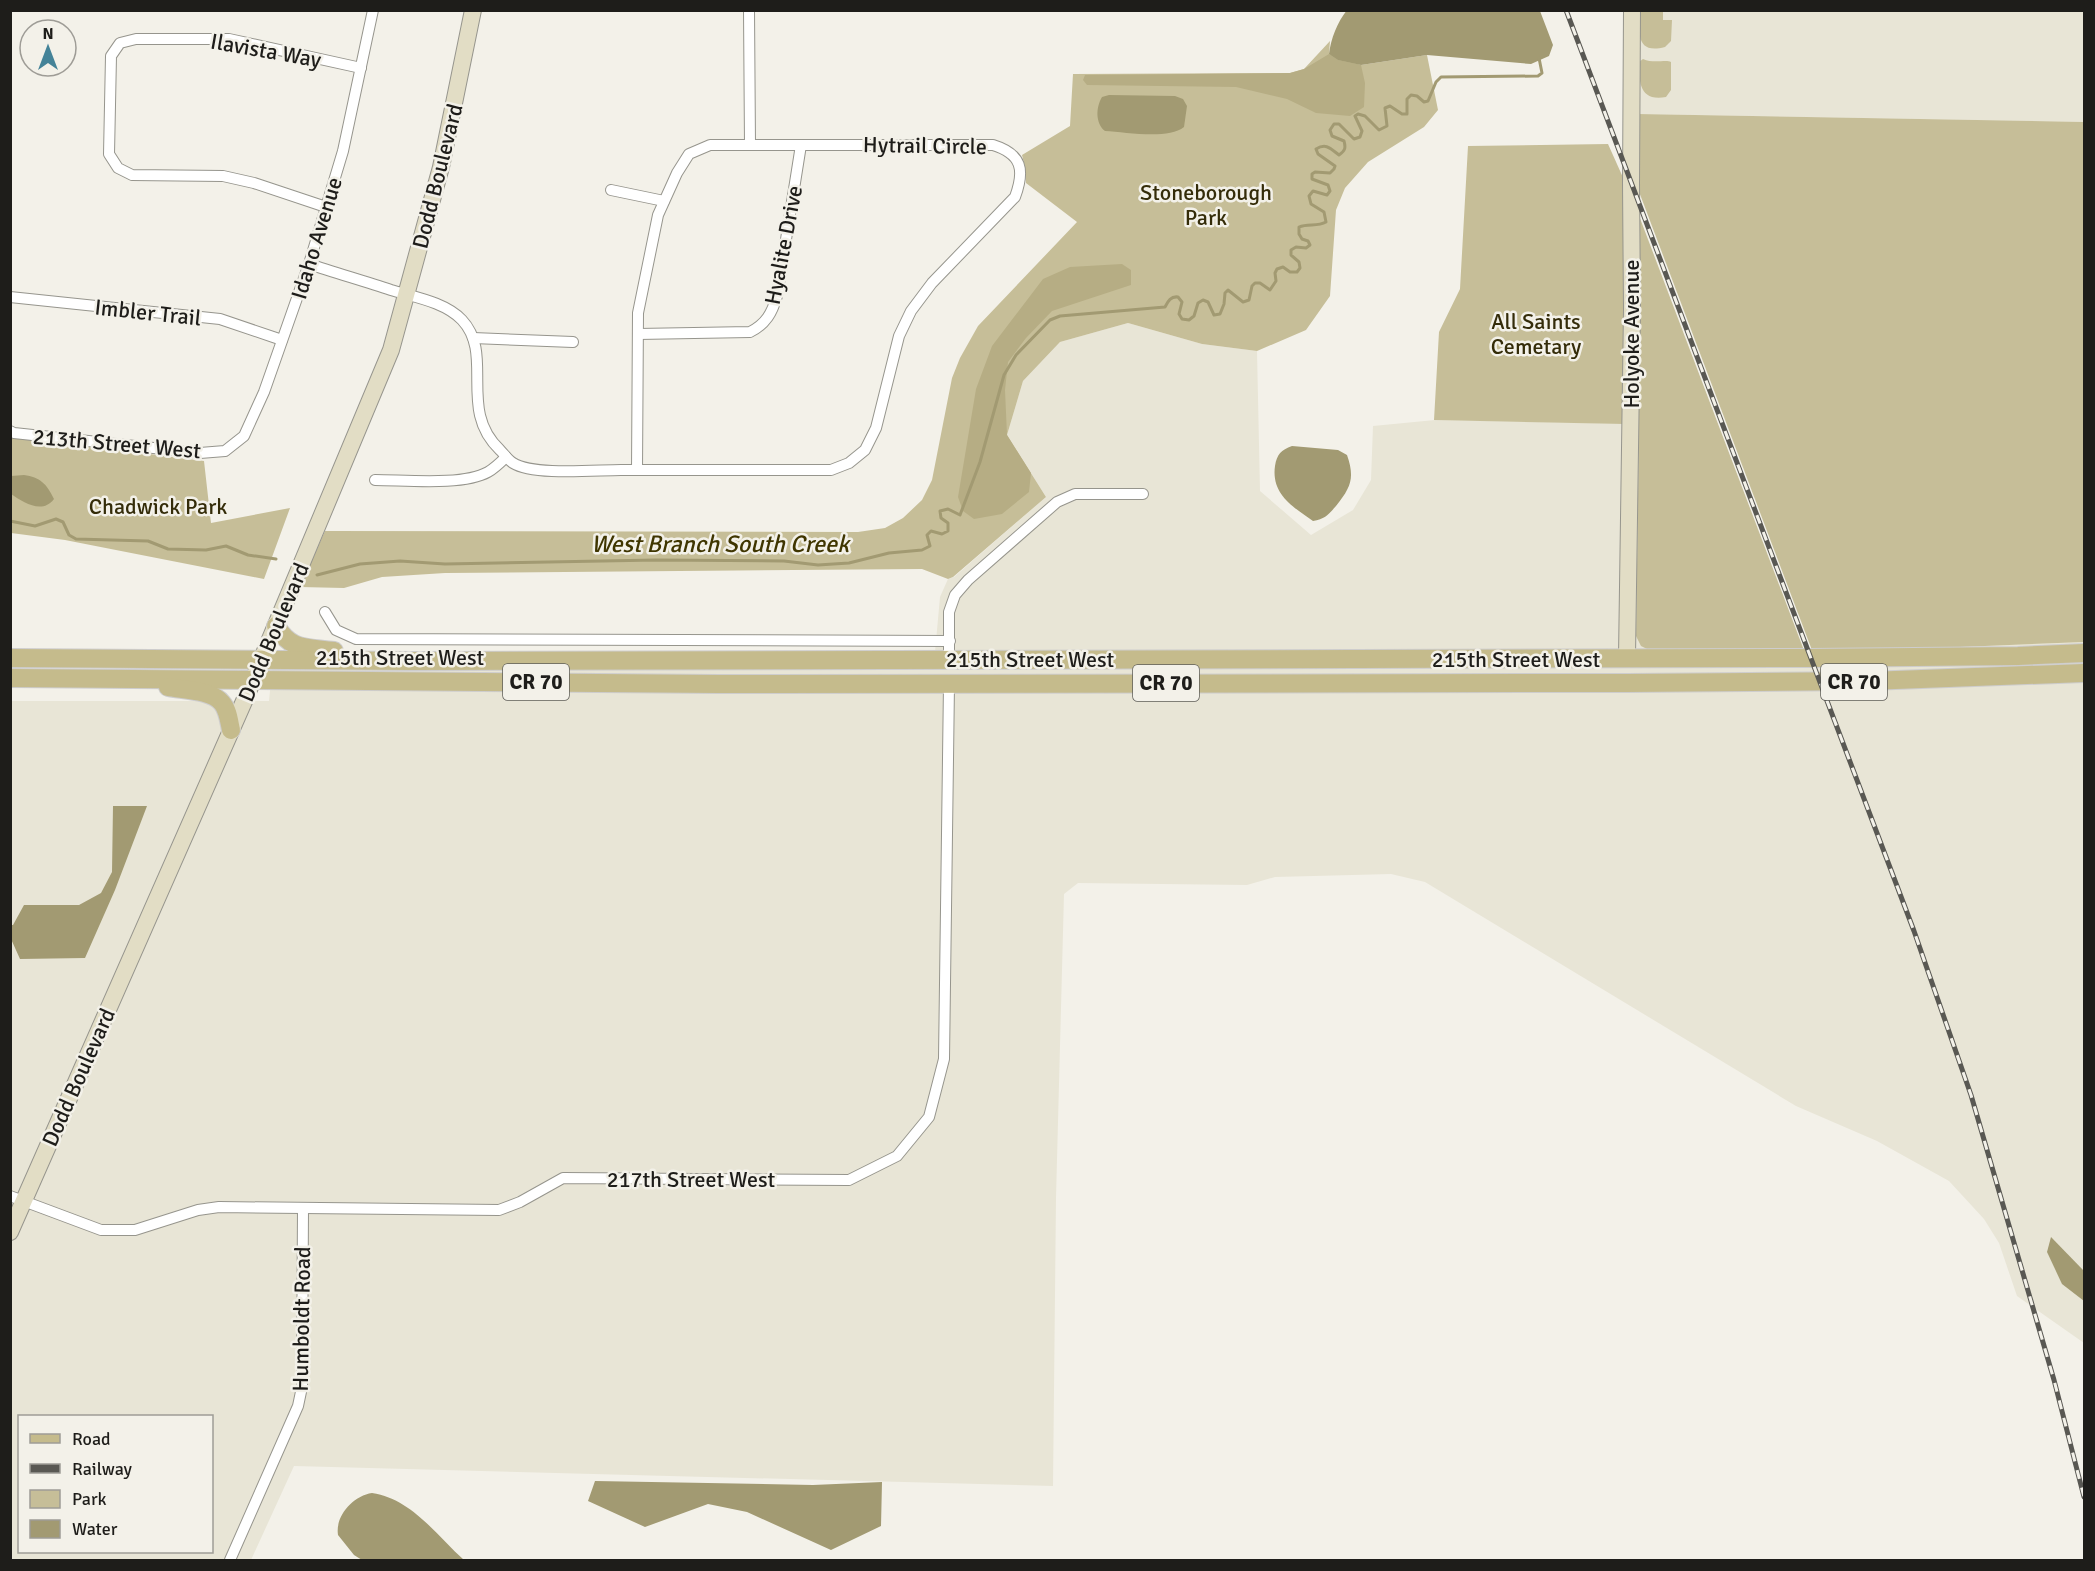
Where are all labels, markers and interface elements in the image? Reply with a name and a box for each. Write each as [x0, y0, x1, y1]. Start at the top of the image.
north arrow [18, 18, 78, 78]
text: N [42, 24, 54, 44]
street label: Ilavista Way [208, 27, 324, 74]
street label: Dodd Boulevard [406, 101, 469, 251]
street label: Hytrail Circle [863, 131, 987, 160]
street label: Idaho Avenue [285, 174, 348, 303]
park label: Stoneborough Park [1140, 179, 1272, 231]
street label: Hyalite Drive [759, 183, 808, 307]
street label: Holyoke Avenue [1618, 259, 1645, 409]
street label: Imbler Trail [93, 293, 203, 332]
park label: All Saints Cemetary [1491, 308, 1582, 360]
street label: 213th Street West [32, 423, 202, 464]
park label: Chadwick Park [89, 493, 227, 520]
water label: West Branch South Creek [591, 529, 851, 559]
street label: Dodd Boulevard [232, 559, 315, 706]
street label: 215th Street West [316, 644, 485, 671]
street label: 215th Street West [946, 646, 1115, 673]
street label: 215th Street West [1432, 646, 1601, 673]
road number: CR 70 [503, 664, 569, 700]
road number: CR 70 [1821, 664, 1887, 700]
road number: CR 70 [1133, 665, 1199, 701]
street label: Dodd Boulevard [36, 1004, 121, 1150]
street label: 217th Street West [607, 1166, 776, 1193]
street label: Humboldt Road [287, 1246, 316, 1392]
legend [18, 1415, 213, 1553]
text: Road [72, 1428, 111, 1450]
text: Railway [72, 1458, 133, 1480]
text: Park [72, 1488, 107, 1510]
text: Water [72, 1518, 118, 1540]

